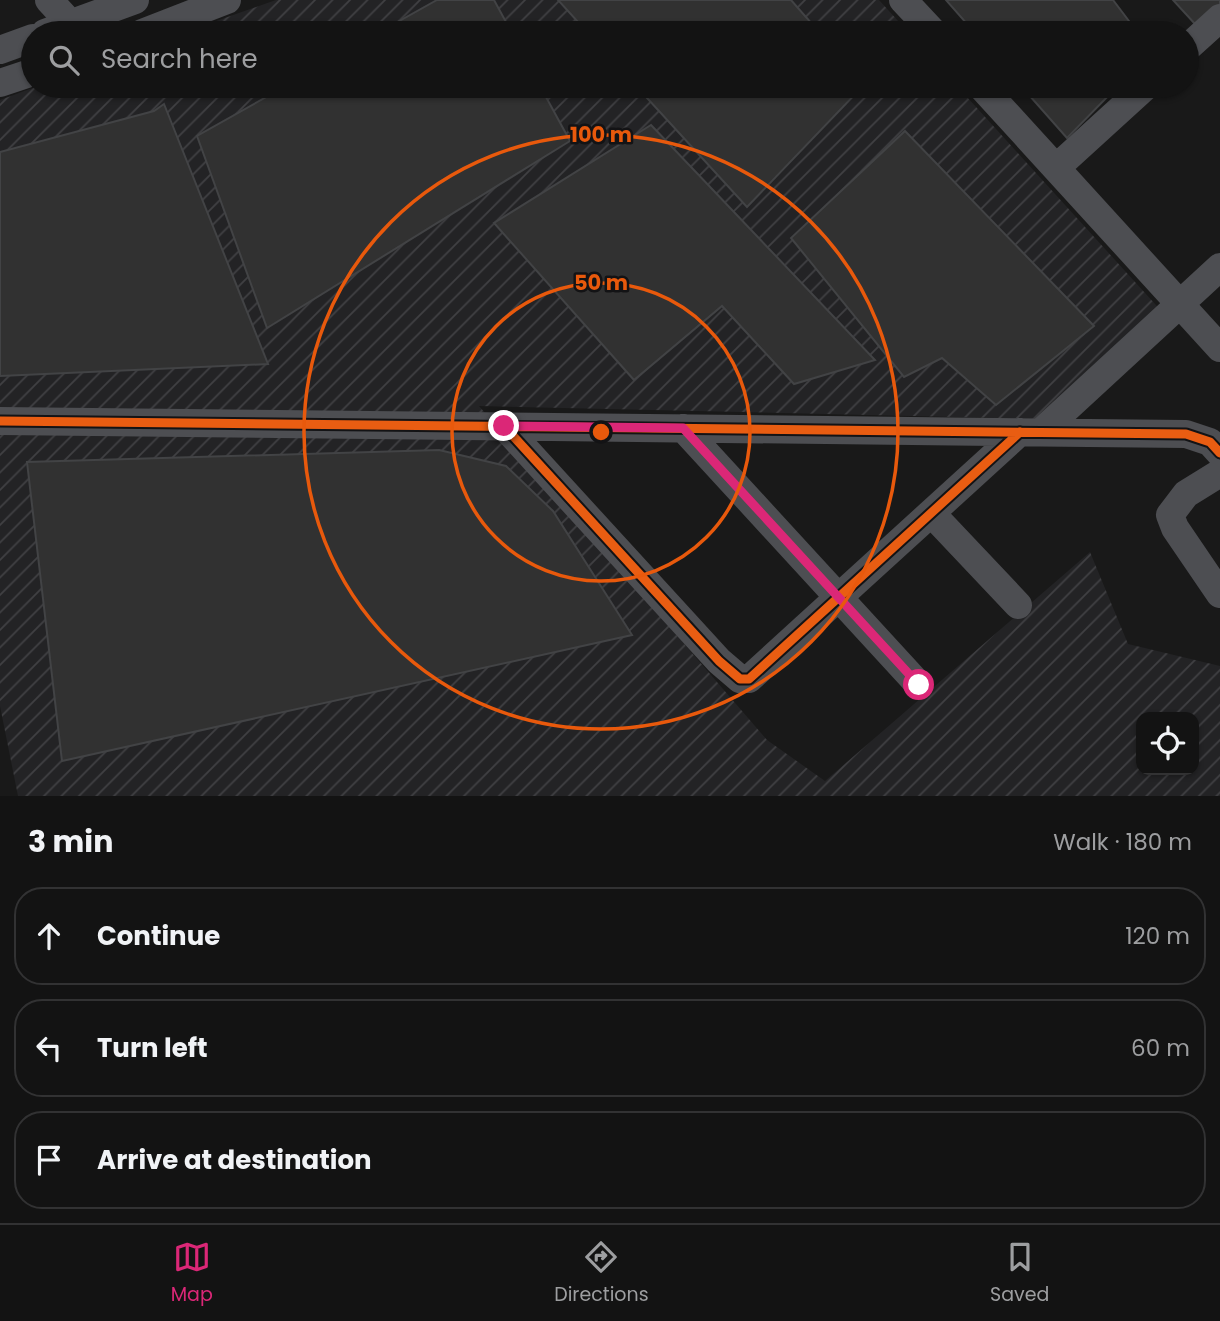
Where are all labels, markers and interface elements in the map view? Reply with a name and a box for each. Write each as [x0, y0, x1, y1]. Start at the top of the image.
search box [21, 21, 1199, 98]
icon: search [45, 41, 83, 79]
text: Search here [101, 41, 258, 77]
text: 100 m [570, 120, 632, 149]
text: 50 m [574, 268, 628, 297]
route end [488, 410, 519, 441]
centre of rings [589, 420, 613, 444]
route start [903, 669, 934, 700]
map controls [1136, 712, 1199, 775]
button: locate [1136, 712, 1199, 775]
text: 3 min [28, 820, 113, 863]
text: Walk · 180 m [1053, 826, 1192, 858]
icon: ahead [30, 917, 68, 955]
text: Continue [97, 918, 220, 954]
text: 120 m [1125, 920, 1190, 952]
icon: left [30, 1029, 68, 1067]
text: Turn left [97, 1030, 208, 1066]
text: 60 m [1131, 1032, 1190, 1064]
icon: arrive [30, 1141, 68, 1179]
text: Arrive at destination [97, 1142, 372, 1178]
tab: Map [171, 1238, 213, 1309]
tab: Directions [554, 1238, 649, 1309]
tab: Saved [990, 1238, 1049, 1309]

